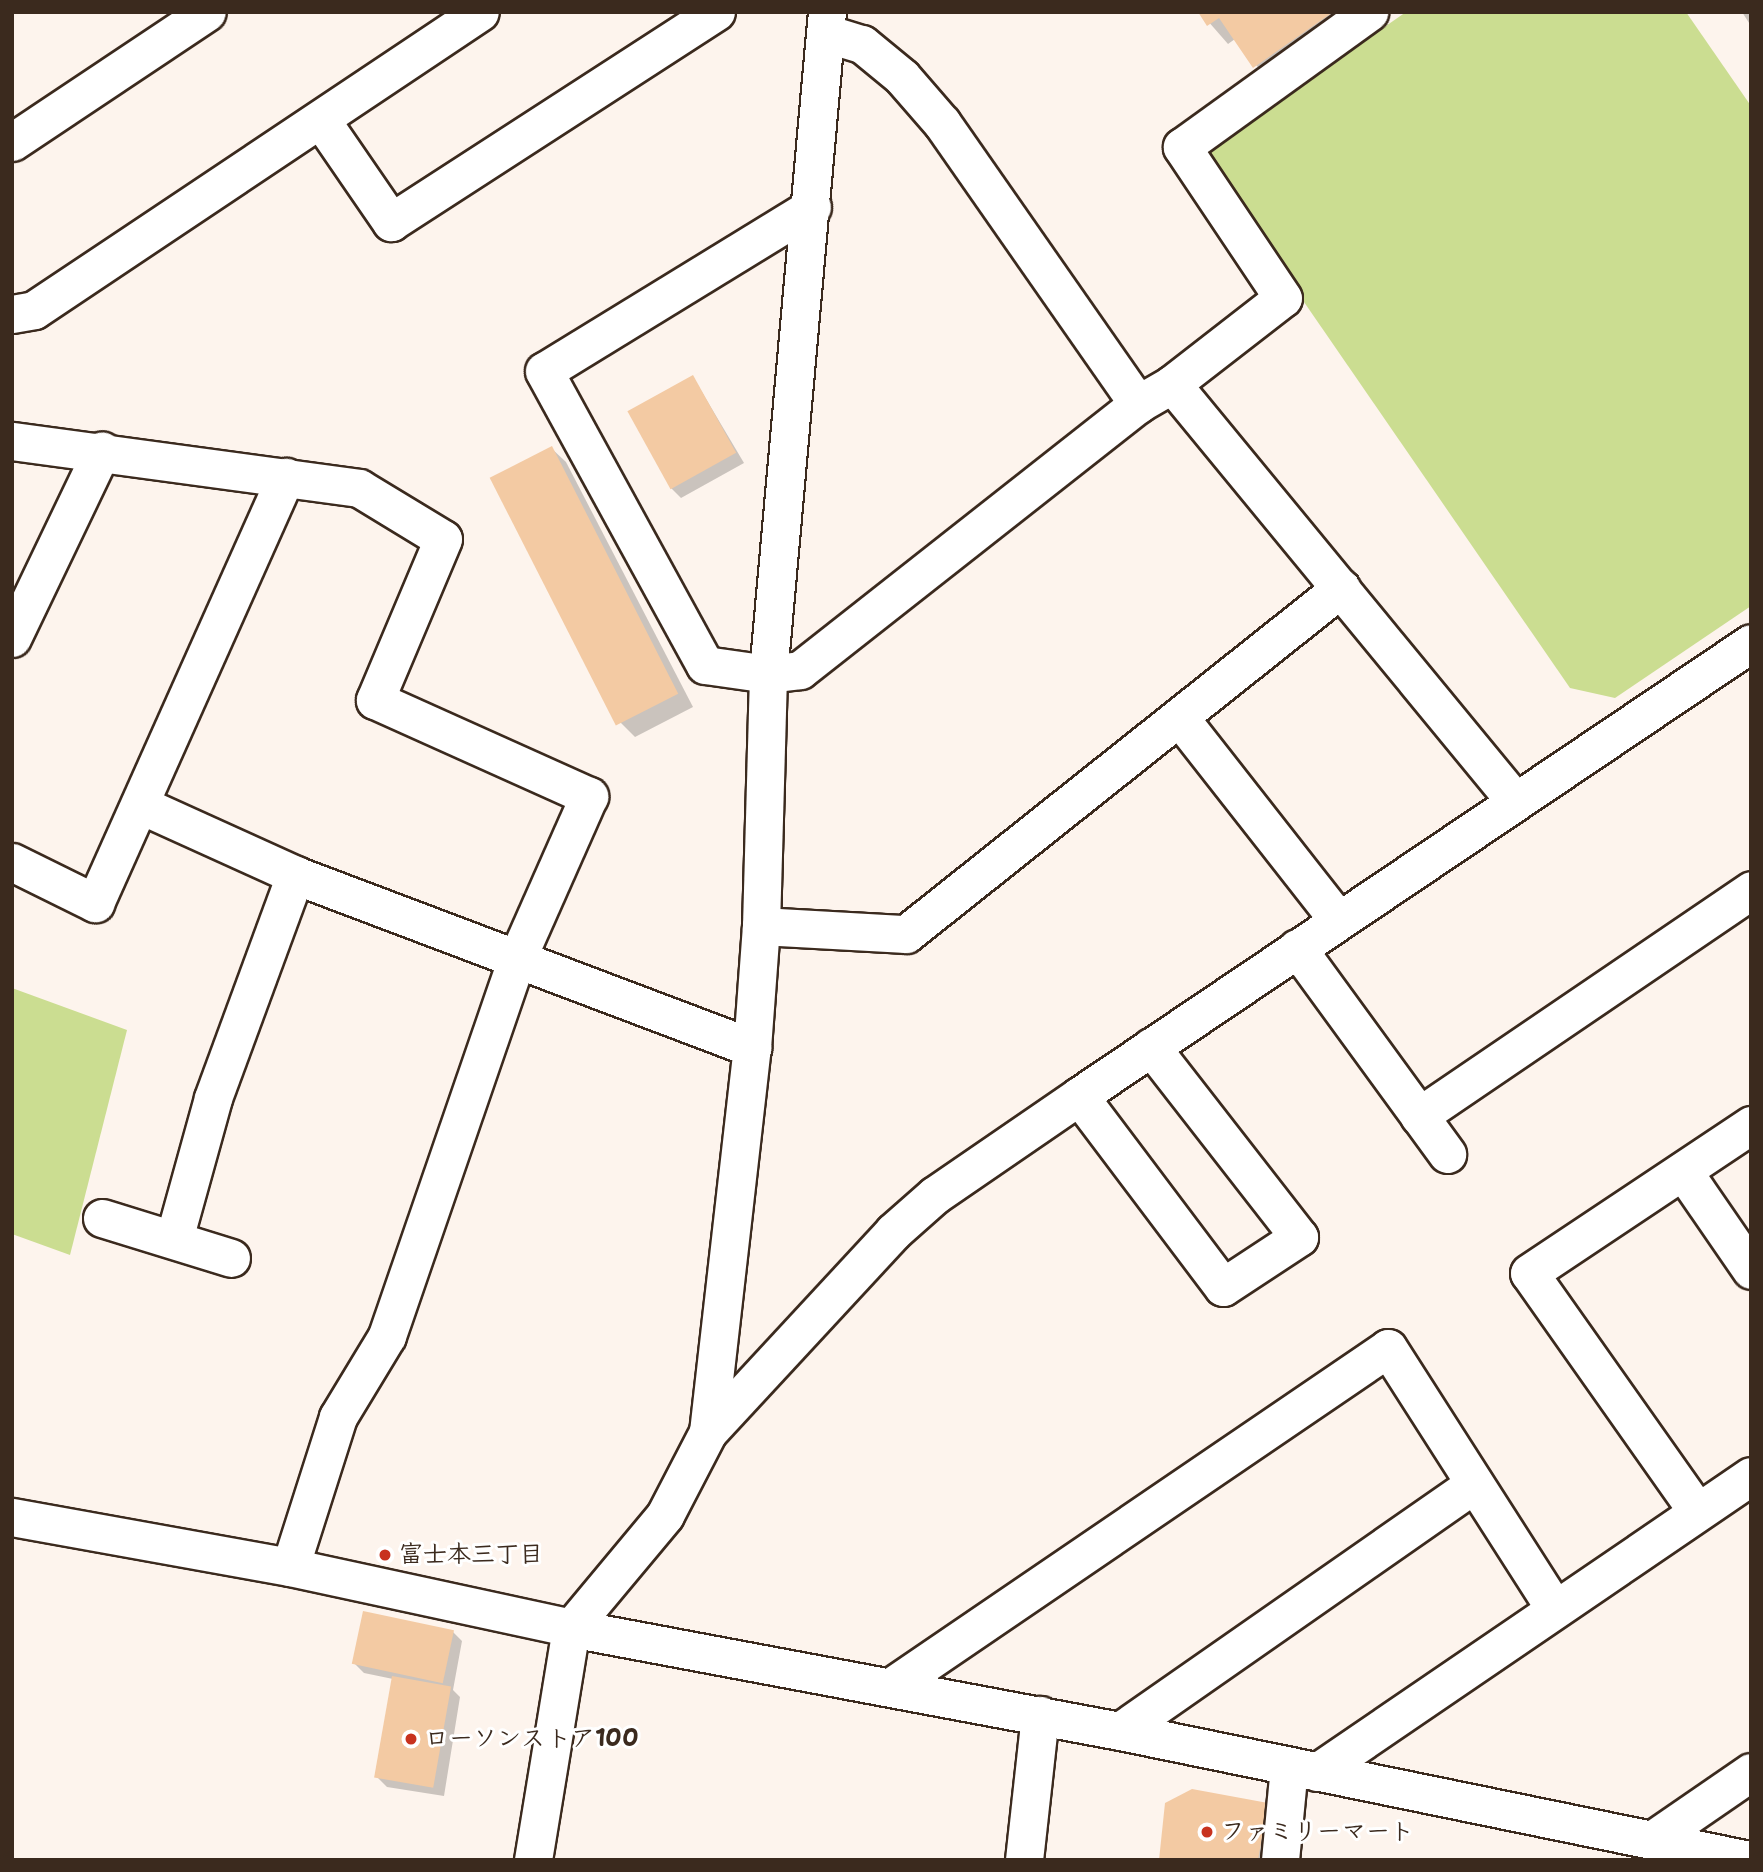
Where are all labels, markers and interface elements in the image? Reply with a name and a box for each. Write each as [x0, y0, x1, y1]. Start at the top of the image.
place label: 富士本三丁目 [399, 1541, 543, 1569]
marker: 富士本三丁目 [377, 1547, 393, 1563]
place label: ローソンストア100 [425, 1725, 637, 1753]
marker: ローソンストア100 [403, 1731, 419, 1747]
place label: ファミリーマート [1221, 1818, 1413, 1846]
marker: ファミリーマート [1199, 1824, 1215, 1840]

